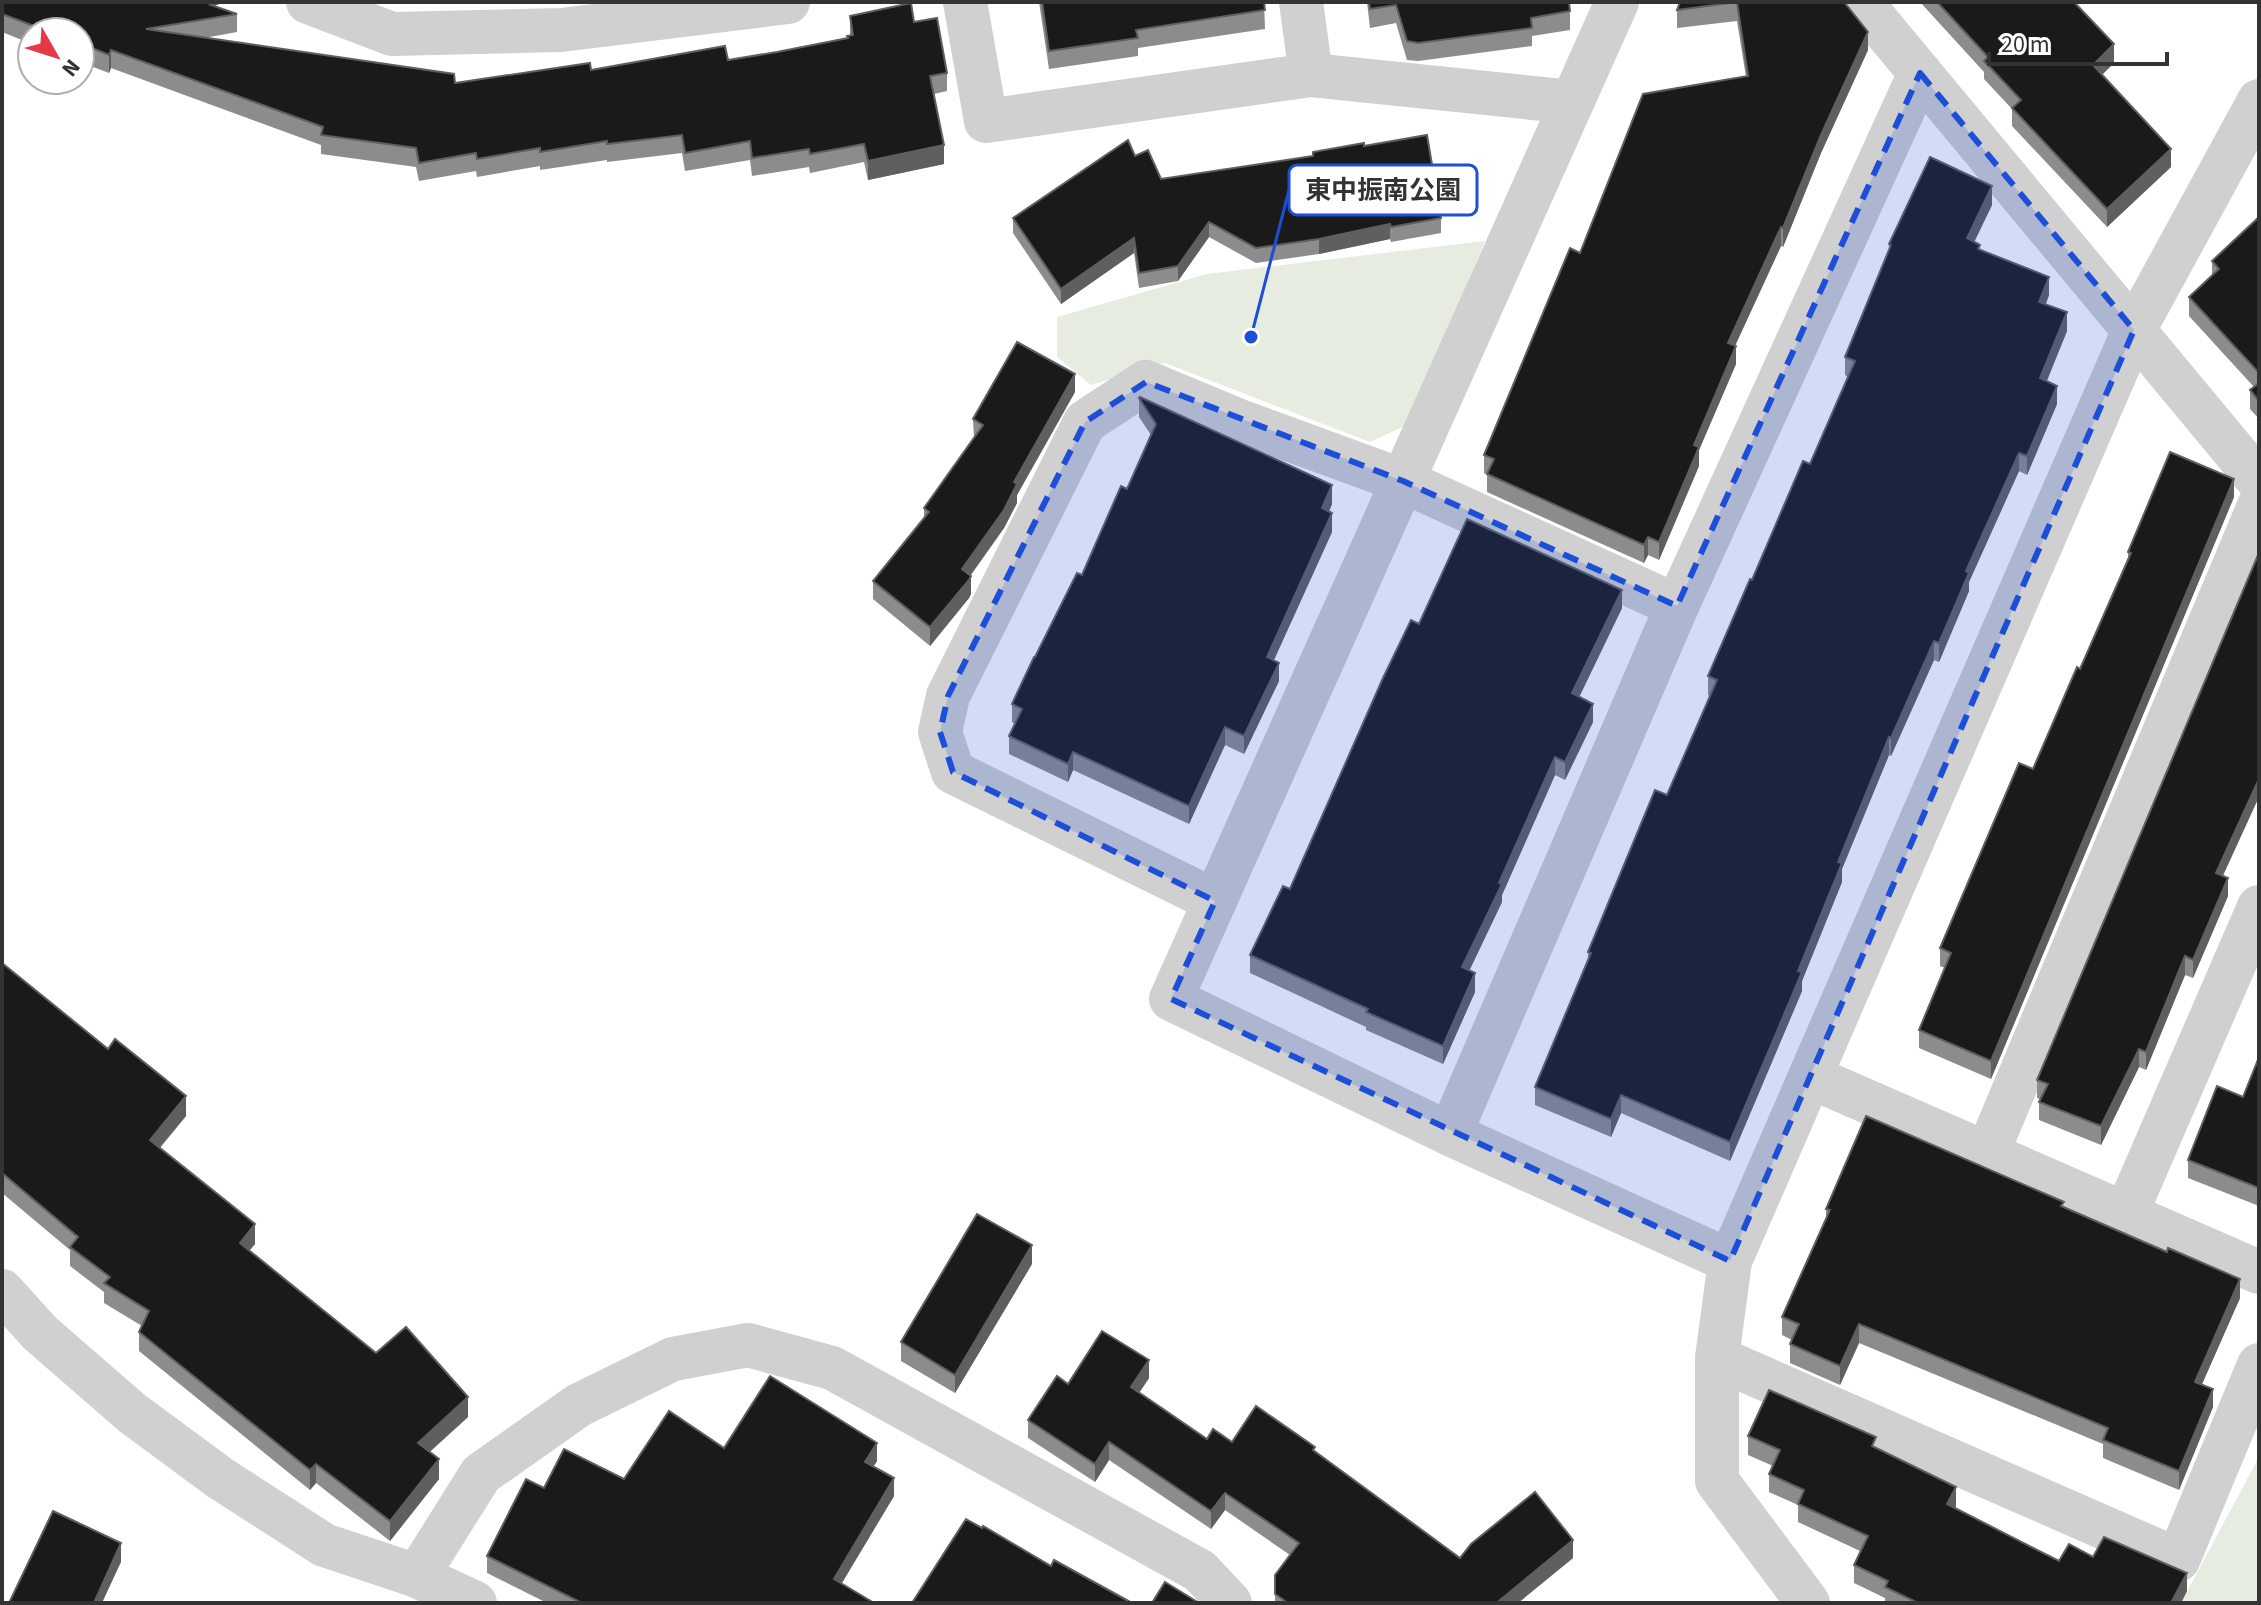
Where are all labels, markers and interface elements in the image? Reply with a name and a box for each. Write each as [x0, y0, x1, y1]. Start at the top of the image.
north arrow [16, 16, 96, 96]
scale bar [1989, 16, 2167, 66]
text: 20 m [2001, 27, 2050, 62]
text: N [54, 52, 88, 84]
callout: 東中振南公園 [1289, 165, 1477, 215]
text: 東中振南公園 [1305, 172, 1461, 209]

